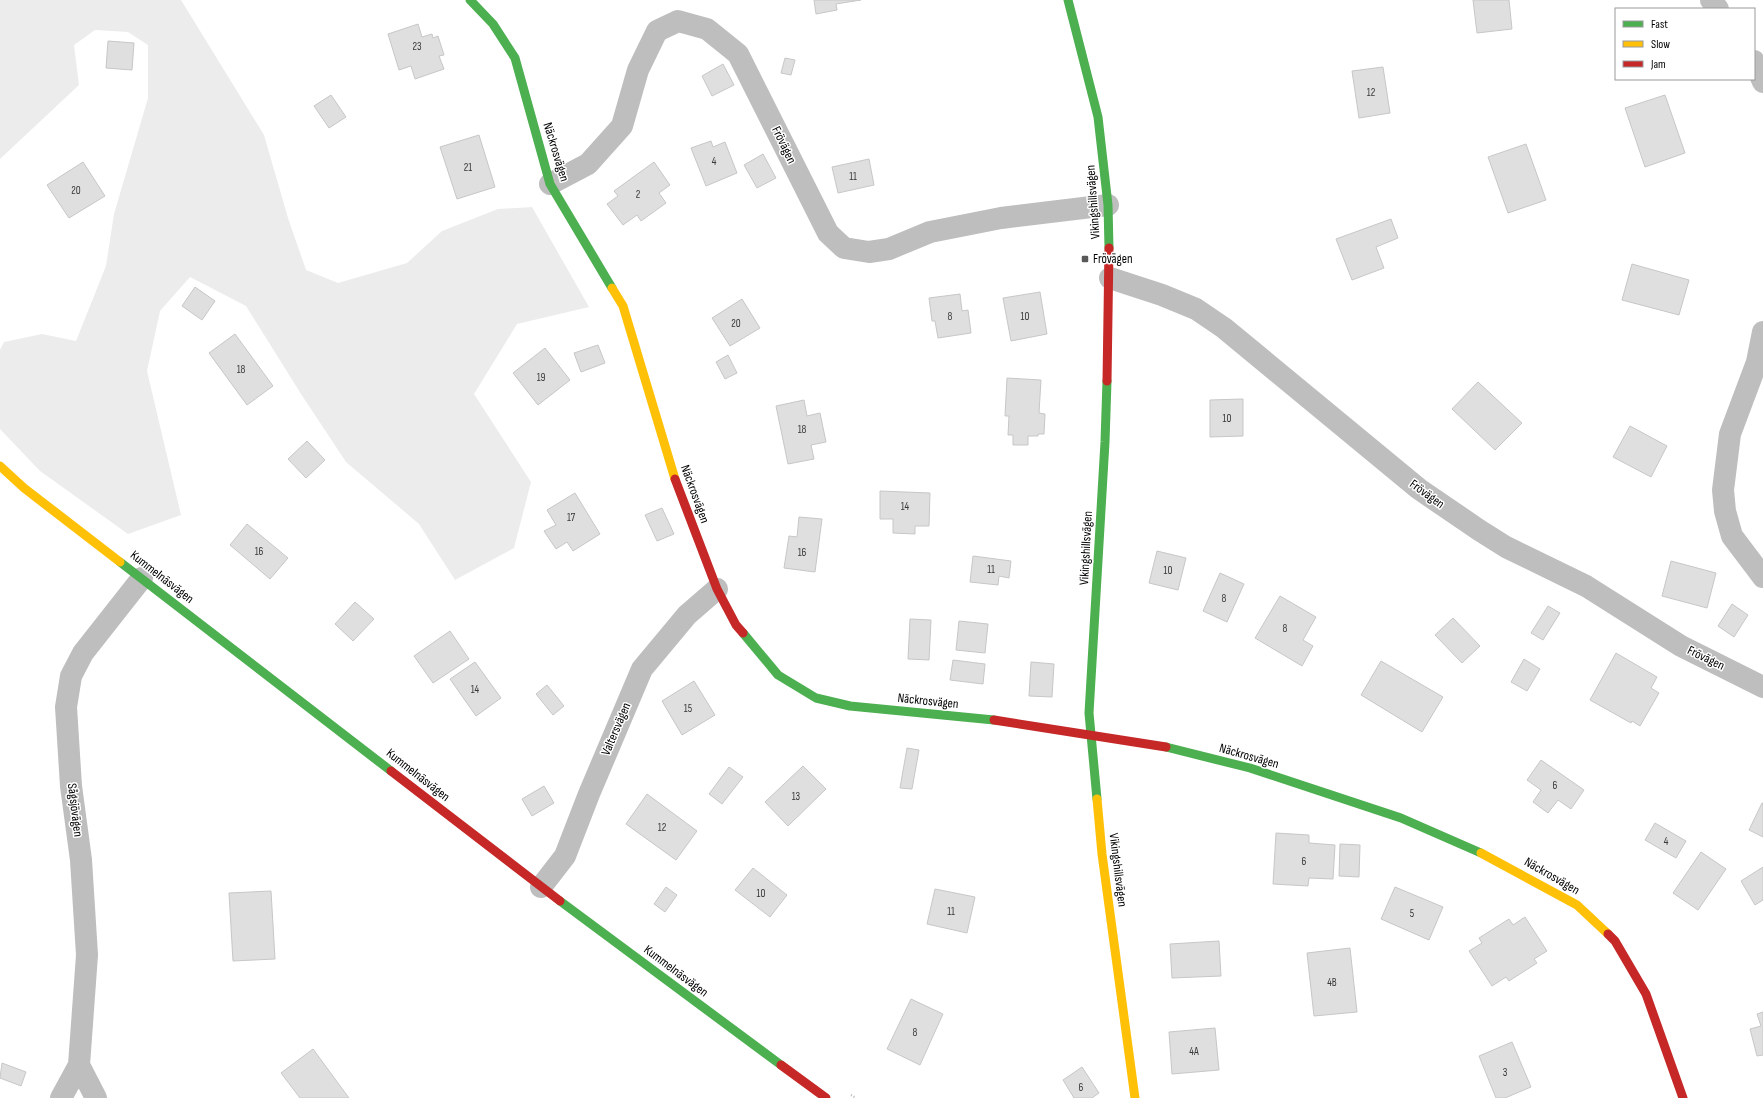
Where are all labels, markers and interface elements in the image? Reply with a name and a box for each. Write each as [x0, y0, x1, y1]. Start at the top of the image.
legend [1615, 8, 1755, 80]
text: Fast [1651, 17, 1668, 32]
text: Slow [1651, 37, 1670, 52]
house number: 23 [412, 40, 422, 53]
text: Jam [1650, 57, 1666, 72]
house number: 12 [1367, 86, 1376, 99]
street label: Näckrosvägen [539, 120, 573, 184]
street label: Frövägen [768, 124, 800, 166]
house number: 4 [712, 155, 717, 168]
house number: 21 [464, 161, 472, 174]
street label: Vikingshillsvägen [1082, 164, 1104, 240]
house number: 11 [849, 170, 857, 183]
house number: 20 [71, 184, 81, 197]
house number: 2 [636, 188, 641, 201]
place label: Frövägen [1093, 251, 1133, 267]
marker: Frövägen [1080, 254, 1090, 264]
house number: 8 [948, 310, 953, 323]
house number: 10 [1021, 310, 1029, 323]
house number: 20 [731, 317, 741, 330]
house number: 18 [237, 363, 246, 376]
house number: 19 [537, 371, 545, 384]
house number: 10 [1223, 412, 1231, 425]
house number: 18 [798, 423, 807, 436]
street label: Näckrosvägen [677, 463, 713, 525]
street label: Frövägen [1406, 476, 1448, 512]
house number: 14 [901, 500, 910, 513]
street label: Vikingshillsvägen [1076, 510, 1096, 586]
house number: 17 [567, 511, 576, 524]
house number: 16 [255, 545, 264, 558]
house number: 16 [798, 546, 807, 559]
street label: Kummelnäsvägen [127, 547, 197, 607]
house number: 11 [987, 563, 995, 576]
house number: 10 [1164, 564, 1172, 577]
house number: 8 [1222, 592, 1227, 605]
house number: 8 [1283, 622, 1288, 635]
street label: Frövägen [1685, 642, 1727, 674]
house number: 14 [471, 683, 480, 696]
street label: Näckrosvägen [897, 690, 959, 712]
street label: Valtersvägen [598, 700, 634, 758]
house number: 15 [684, 702, 692, 715]
street label: Näckrosvägen [1217, 740, 1281, 772]
street label: Kummelnäsvägen [383, 745, 453, 805]
house number: 6 [1553, 779, 1558, 792]
street label: Sågsjövägen [64, 782, 86, 838]
house number: 13 [792, 790, 801, 803]
house number: 12 [658, 821, 667, 834]
street label: Vikingshillsvägen [1106, 832, 1130, 908]
house number: 4 [1664, 835, 1669, 848]
street label: Näckrosvägen [1522, 854, 1582, 898]
house number: 6 [1302, 855, 1307, 868]
house number: 10 [757, 887, 765, 900]
house number: 11 [947, 905, 955, 918]
house number: 5 [1410, 907, 1414, 920]
street label: Kummelnäsvägen [641, 942, 711, 1000]
house number: 4B [1327, 976, 1337, 989]
house number: 8 [913, 1026, 918, 1039]
house number: 4A [1189, 1045, 1199, 1058]
house number: 3 [1503, 1066, 1508, 1079]
house number: 6 [1079, 1081, 1084, 1094]

